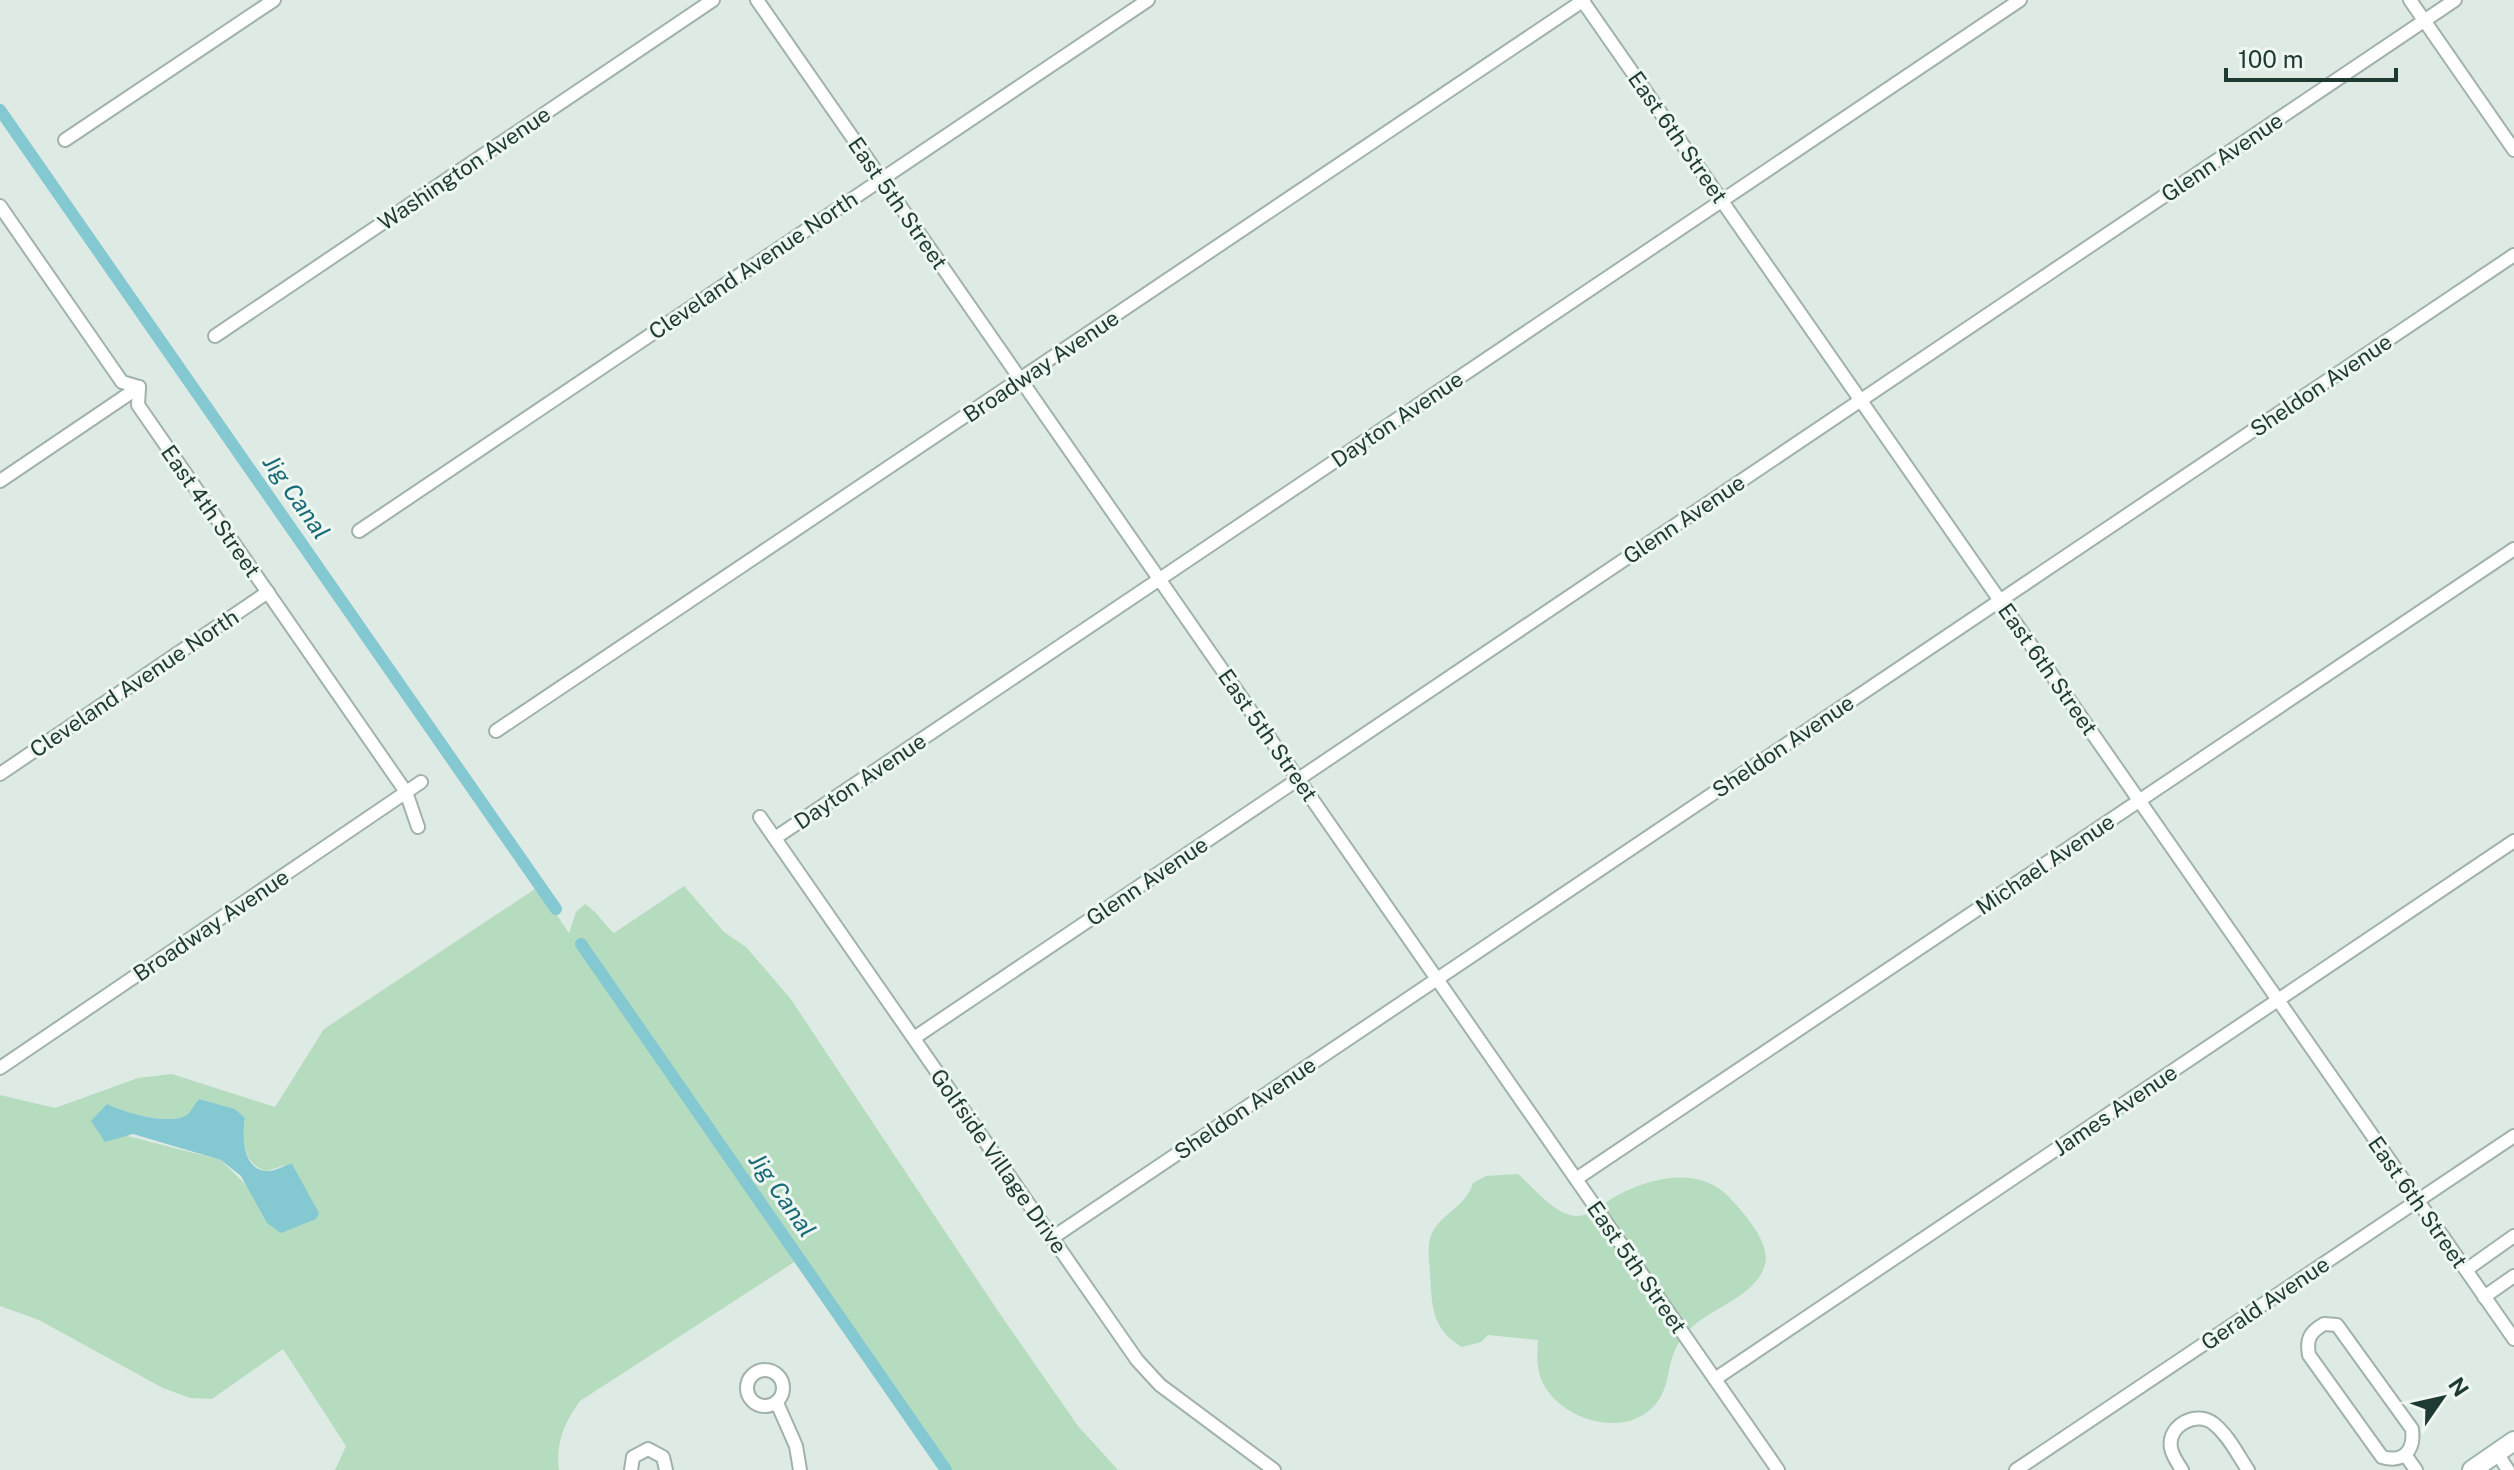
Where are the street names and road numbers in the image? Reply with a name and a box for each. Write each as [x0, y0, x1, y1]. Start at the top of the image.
street label: East 6th Street [1623, 66, 1733, 208]
street label: Washington Avenue [373, 101, 555, 235]
street label: Glenn Avenue [2156, 107, 2288, 207]
street label: East 5th Street [843, 132, 953, 274]
street label: Cleveland Avenue North [644, 185, 862, 345]
street label: Broadway Avenue [958, 304, 1124, 428]
street label: Sheldon Avenue [2245, 328, 2397, 442]
street label: Dayton Avenue [1326, 365, 1468, 473]
street label: East 4th Street [156, 440, 266, 582]
street label: Glenn Avenue [1618, 469, 1750, 569]
street label: East 6th Street [1993, 598, 2103, 740]
street label: Cleveland Avenue North [25, 603, 243, 763]
street label: East 5th Street [1213, 664, 1323, 806]
street label: Sheldon Avenue [1707, 689, 1859, 803]
street label: Dayton Avenue [789, 727, 931, 835]
street label: Michael Avenue [1971, 808, 2119, 920]
street label: Glenn Avenue [1081, 831, 1213, 931]
street label: Broadway Avenue [128, 863, 294, 987]
street label: Sheldon Avenue [1169, 1051, 1321, 1165]
street label: James Avenue [2048, 1059, 2182, 1161]
street label: Golfside Village Drive [925, 1064, 1073, 1258]
street label: East 6th Street [2363, 1131, 2473, 1273]
street label: East 5th Street [1582, 1196, 1692, 1338]
street label: Gerald Avenue [2196, 1251, 2334, 1355]

